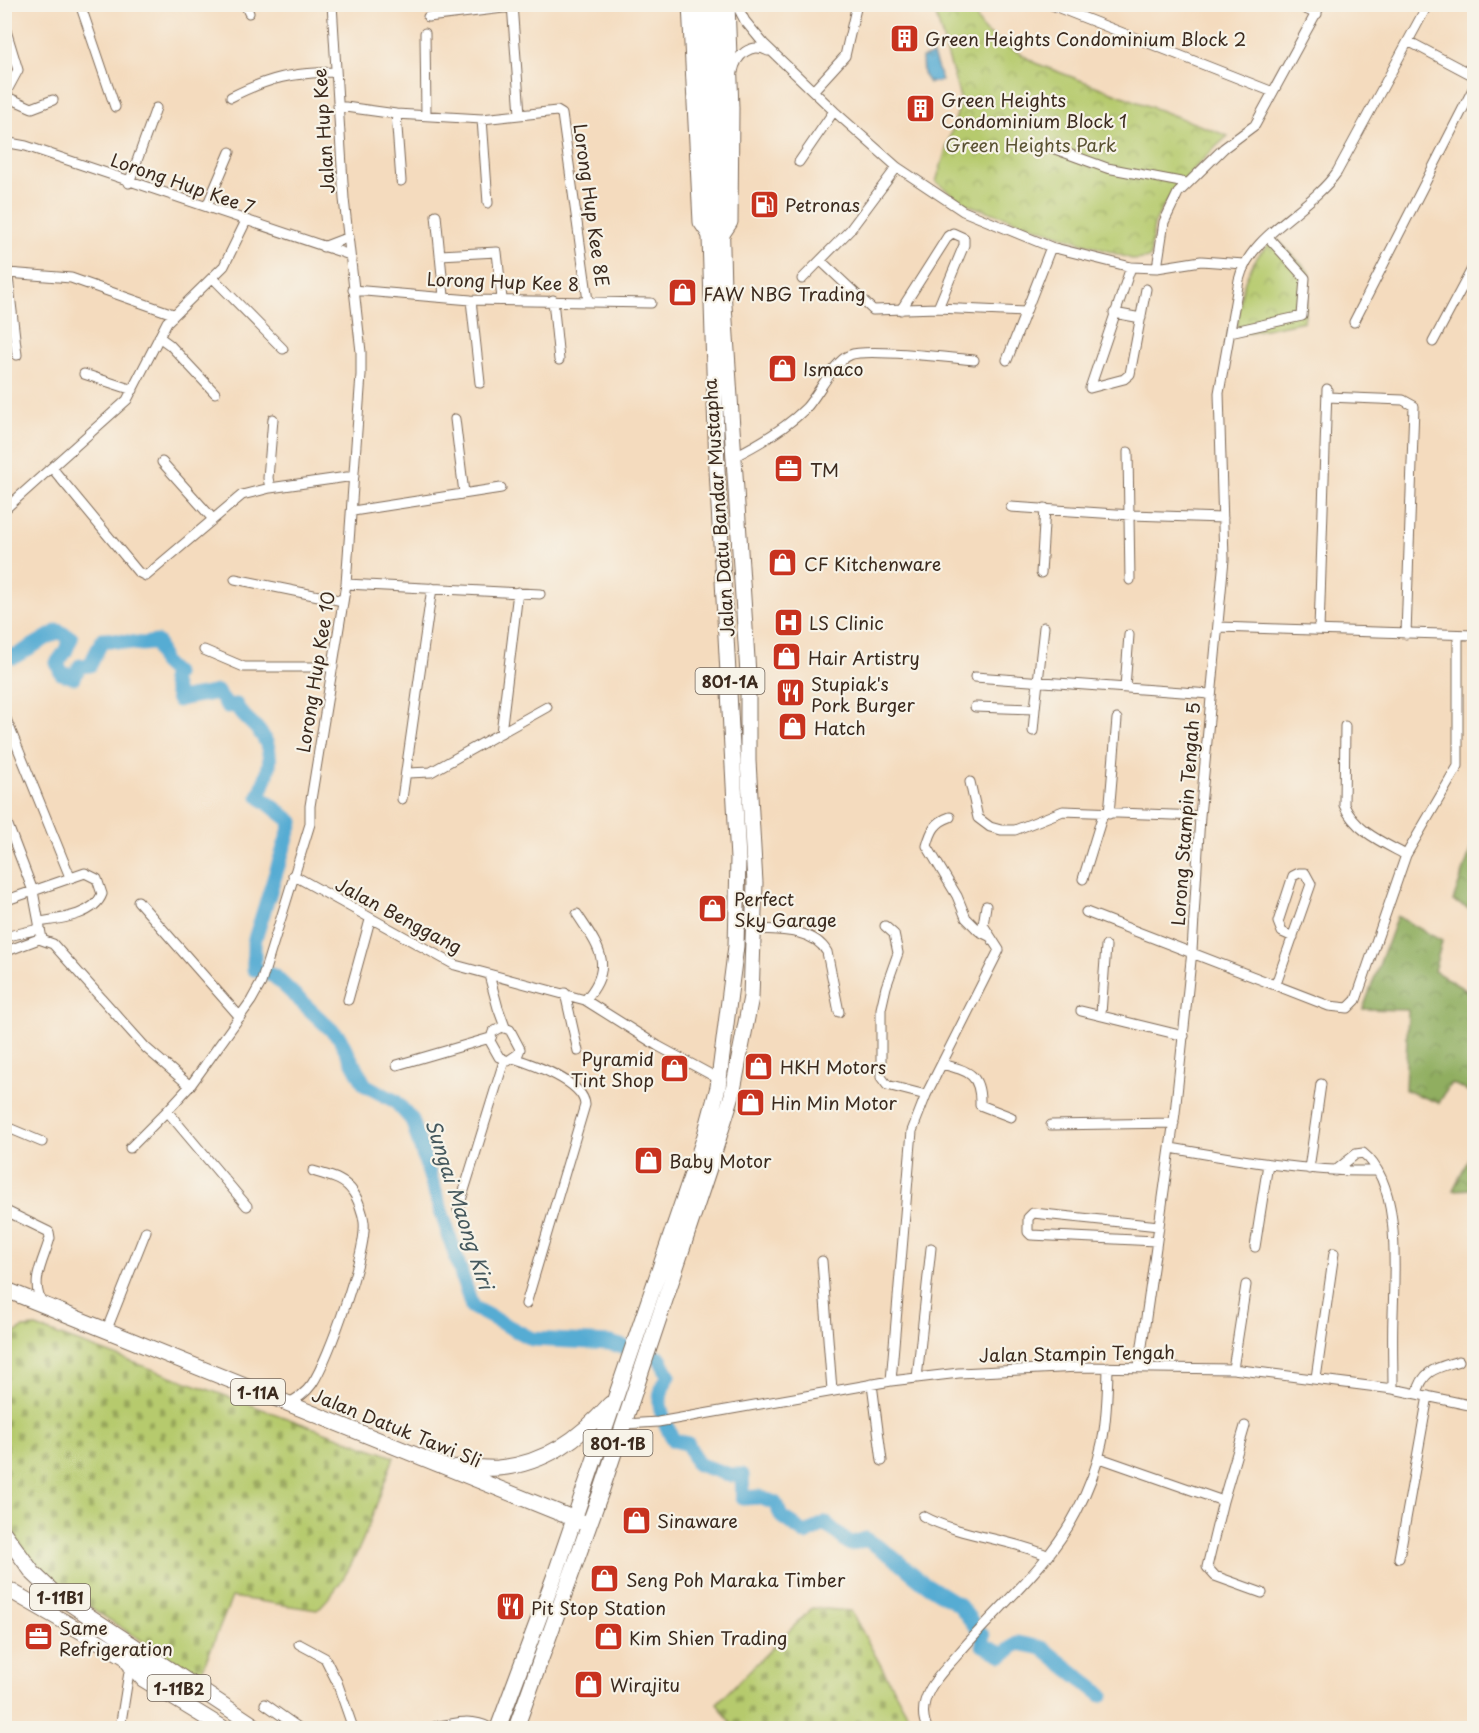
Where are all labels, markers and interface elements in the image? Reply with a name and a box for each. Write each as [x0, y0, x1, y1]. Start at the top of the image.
building icon: Green Heights Condominium Block 2 [888, 22, 920, 54]
place label: Green Heights Condominium Block 2 [925, 25, 1246, 52]
street label: Jalan Hup Kee [305, 67, 341, 195]
place label: Green Heights Condominium Block 1 [941, 86, 1127, 134]
building icon: Green Heights Condominium Block 1 [904, 93, 936, 125]
street label: Lorong Hup Kee 8E [567, 122, 617, 288]
park label: Green Heights Park [945, 131, 1117, 158]
street label: Lorong Hup Kee 7 [107, 146, 259, 220]
fuel station icon: Petronas [748, 188, 780, 220]
place label: Petronas [785, 191, 860, 218]
street label: Lorong Hup Kee 8 [426, 265, 580, 297]
shop icon: FAW NBG Trading [666, 277, 698, 309]
place label: FAW NBG Trading [703, 280, 866, 307]
shop icon: Ismaco [766, 352, 798, 384]
place label: Ismaco [803, 355, 864, 382]
street label: Jalan Datu Bandar Mustapha [695, 377, 740, 638]
office icon: TM [773, 453, 805, 485]
place label: TM [810, 456, 839, 483]
shop icon: CF Kitchenware [767, 547, 799, 579]
place label: CF Kitchenware [804, 550, 941, 577]
street label: Lorong Hup Kee 10 [289, 590, 341, 754]
hospital icon: LS Clinic [772, 606, 804, 638]
place label: LS Clinic [809, 609, 884, 636]
shop icon: Hair Artistry [771, 641, 803, 673]
place label: Hair Artistry [808, 644, 920, 671]
road number: 801-1A [696, 668, 764, 694]
place label: Stupiak's Pork Burger [811, 670, 916, 718]
restaurant icon: Stupiak's Pork Burger [774, 677, 806, 709]
street label: Lorong Stampin Tengah 5 [1164, 701, 1206, 927]
shop icon: Hatch [777, 711, 809, 743]
place label: Hatch [814, 714, 866, 741]
street label: Jalan Benggang [331, 870, 467, 960]
place label: Perfect Sky Garage [734, 885, 837, 933]
shop icon: Perfect Sky Garage [697, 892, 729, 924]
place label: Pyramid Tint Shop [571, 1045, 654, 1093]
shop icon: HKH Motors [743, 1050, 775, 1082]
shop icon: Pyramid Tint Shop [659, 1052, 691, 1084]
place label: HKH Motors [780, 1053, 886, 1080]
shop icon: Hin Min Motor [734, 1086, 766, 1118]
place label: Hin Min Motor [771, 1089, 898, 1116]
water label: Sungai Maong Kiri [418, 1115, 503, 1296]
shop icon: Baby Motor [632, 1144, 664, 1176]
place label: Baby Motor [669, 1147, 772, 1174]
street label: Jalan Stampin Tengah [979, 1338, 1175, 1368]
road number: 1-11A [231, 1379, 285, 1405]
street label: Jalan Datuk Tawi Sli [308, 1381, 486, 1473]
road number: 801-1B [584, 1430, 652, 1456]
shop icon: Sinaware [620, 1504, 652, 1536]
place label: Sinaware [657, 1507, 738, 1534]
shop icon: Seng Poh Maraka Timber [589, 1563, 621, 1595]
place label: Seng Poh Maraka Timber [626, 1566, 846, 1593]
road number: 1-11B1 [30, 1584, 90, 1610]
restaurant icon: Pit Stop Station [494, 1591, 526, 1623]
place label: Pit Stop Station [531, 1594, 666, 1621]
place label: Same Refrigeration [59, 1614, 173, 1662]
office icon: Same Refrigeration [22, 1621, 54, 1653]
shop icon: Kim Shien Trading [592, 1621, 624, 1653]
place label: Kim Shien Trading [629, 1624, 787, 1651]
shop icon: Wirajitu [573, 1668, 605, 1700]
place label: Wirajitu [610, 1671, 680, 1698]
road number: 1-11B2 [148, 1675, 210, 1701]

